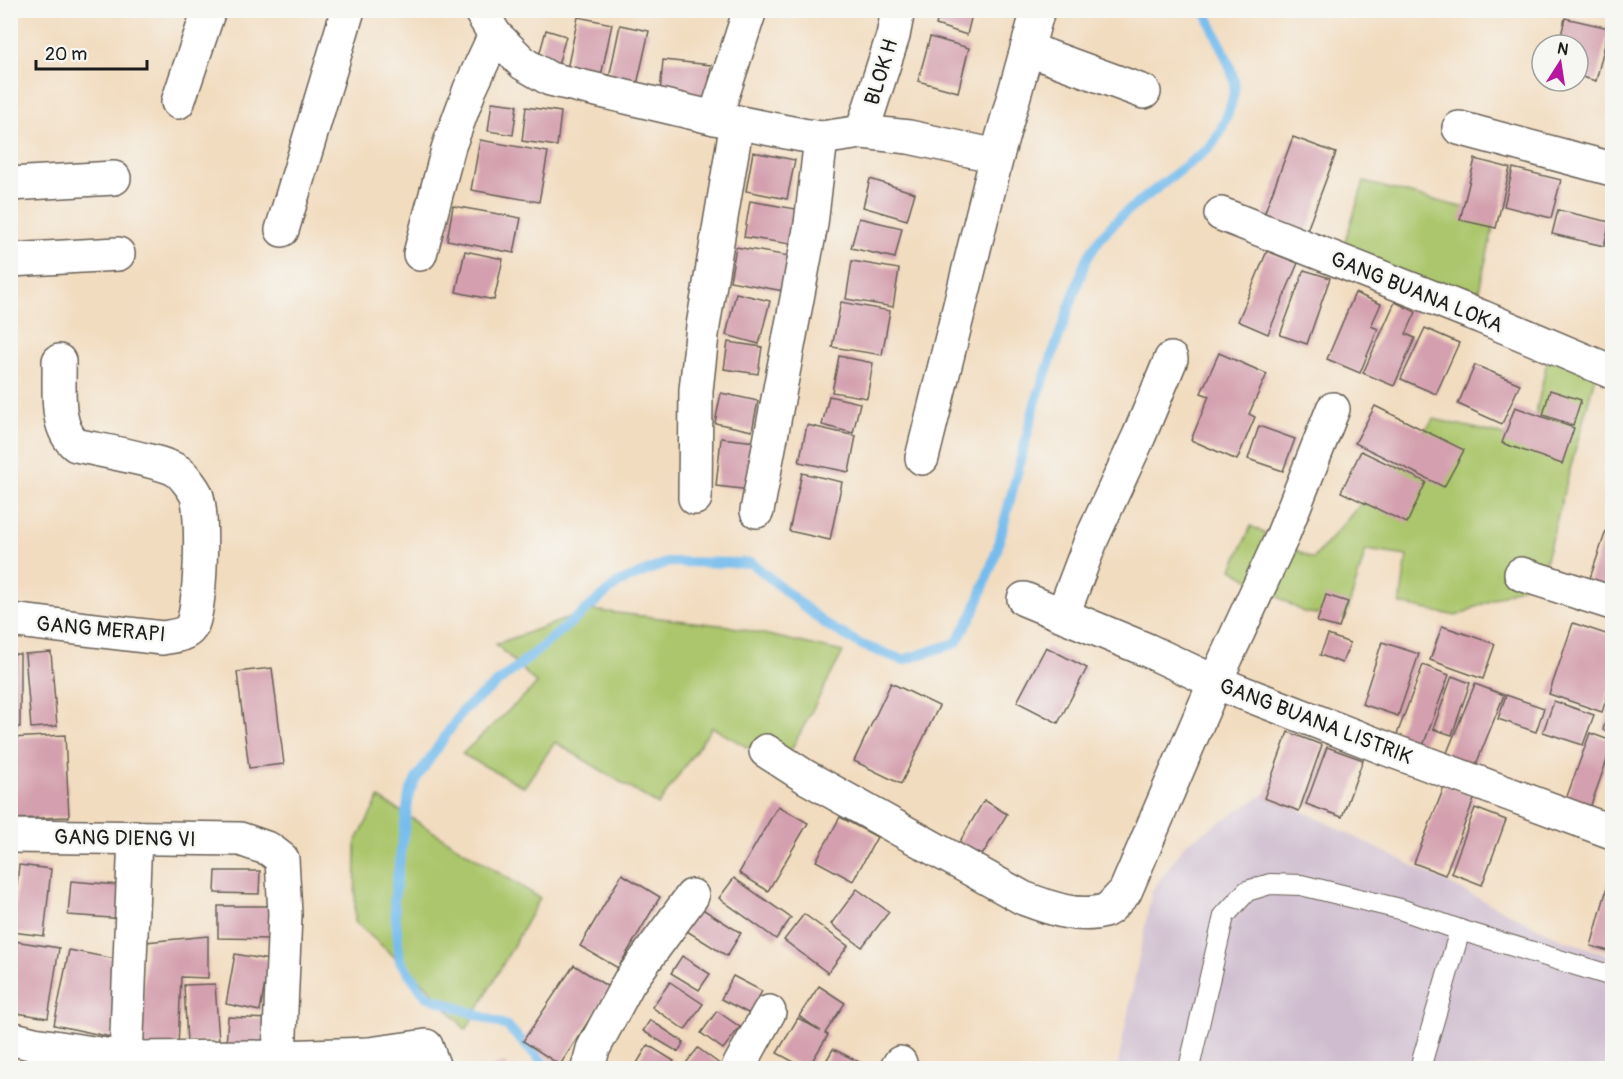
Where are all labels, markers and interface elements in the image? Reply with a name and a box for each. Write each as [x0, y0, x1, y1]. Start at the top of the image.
scale bar [36, 33, 147, 71]
north arrow [1530, 33, 1590, 93]
street label: BLOK H [859, 36, 904, 108]
text: N [1556, 38, 1570, 60]
text: 20 m [45, 43, 87, 66]
street label: GANG BUANA LOKA [1327, 246, 1507, 339]
street label: GANG MERAPI [35, 610, 167, 649]
street label: GANG BUANA LISTRIK [1216, 672, 1416, 771]
street label: GANG DIENG VI [54, 824, 196, 853]

